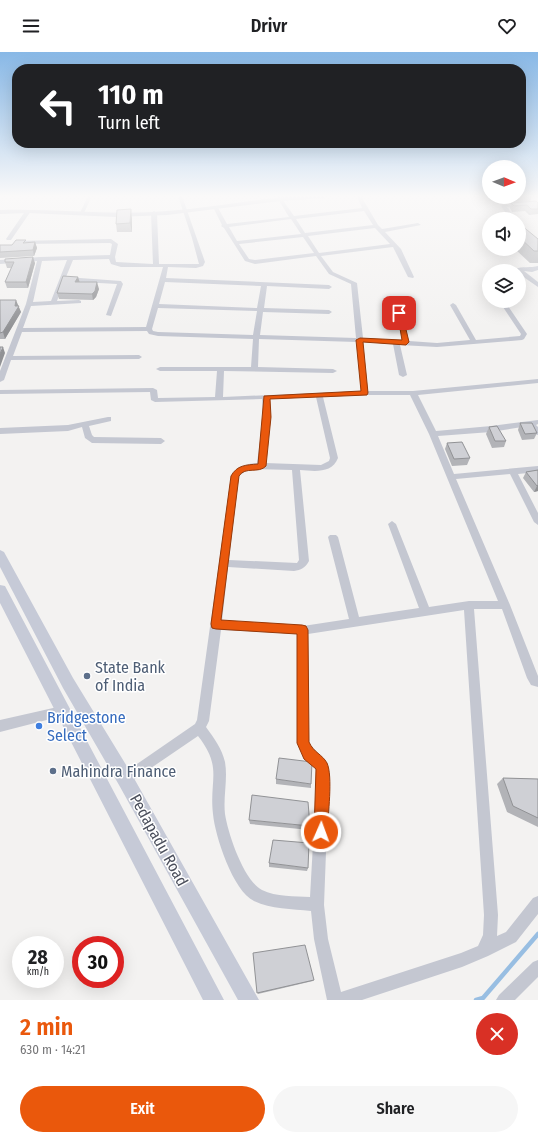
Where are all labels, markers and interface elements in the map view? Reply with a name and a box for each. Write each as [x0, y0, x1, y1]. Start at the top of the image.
icon: menu [20, 15, 42, 37]
text: Drivr [251, 15, 287, 37]
icon: heart [496, 15, 518, 37]
text: 110 m [98, 78, 164, 111]
icon: left [32, 80, 84, 132]
text: Turn left [98, 112, 160, 134]
north arrow [482, 160, 526, 204]
map controls [482, 160, 526, 308]
button: sound [482, 212, 526, 256]
button: layers [482, 264, 526, 308]
pin [382, 296, 416, 330]
icon: arrive [388, 302, 410, 324]
place label: State Bank of India [95, 658, 166, 695]
marker: State Bank of India [82, 671, 92, 681]
place label: Bridgestone Select [47, 708, 126, 745]
marker: Bridgestone Select [34, 721, 44, 731]
place label: Mahindra Finance [61, 762, 176, 781]
marker: Mahindra Finance [48, 766, 58, 776]
street label: Pedapadu Road [126, 791, 192, 889]
position arrow [300, 811, 342, 853]
speed limit sign: 30 [72, 936, 124, 988]
text: 28 [28, 945, 48, 969]
text: km/h [27, 966, 49, 978]
text: 2 min [20, 1013, 73, 1041]
button: close [476, 1013, 518, 1055]
text: 630 m · 14:21 [20, 1042, 86, 1057]
button: Exit [20, 1086, 265, 1132]
button: Share [273, 1086, 518, 1132]

